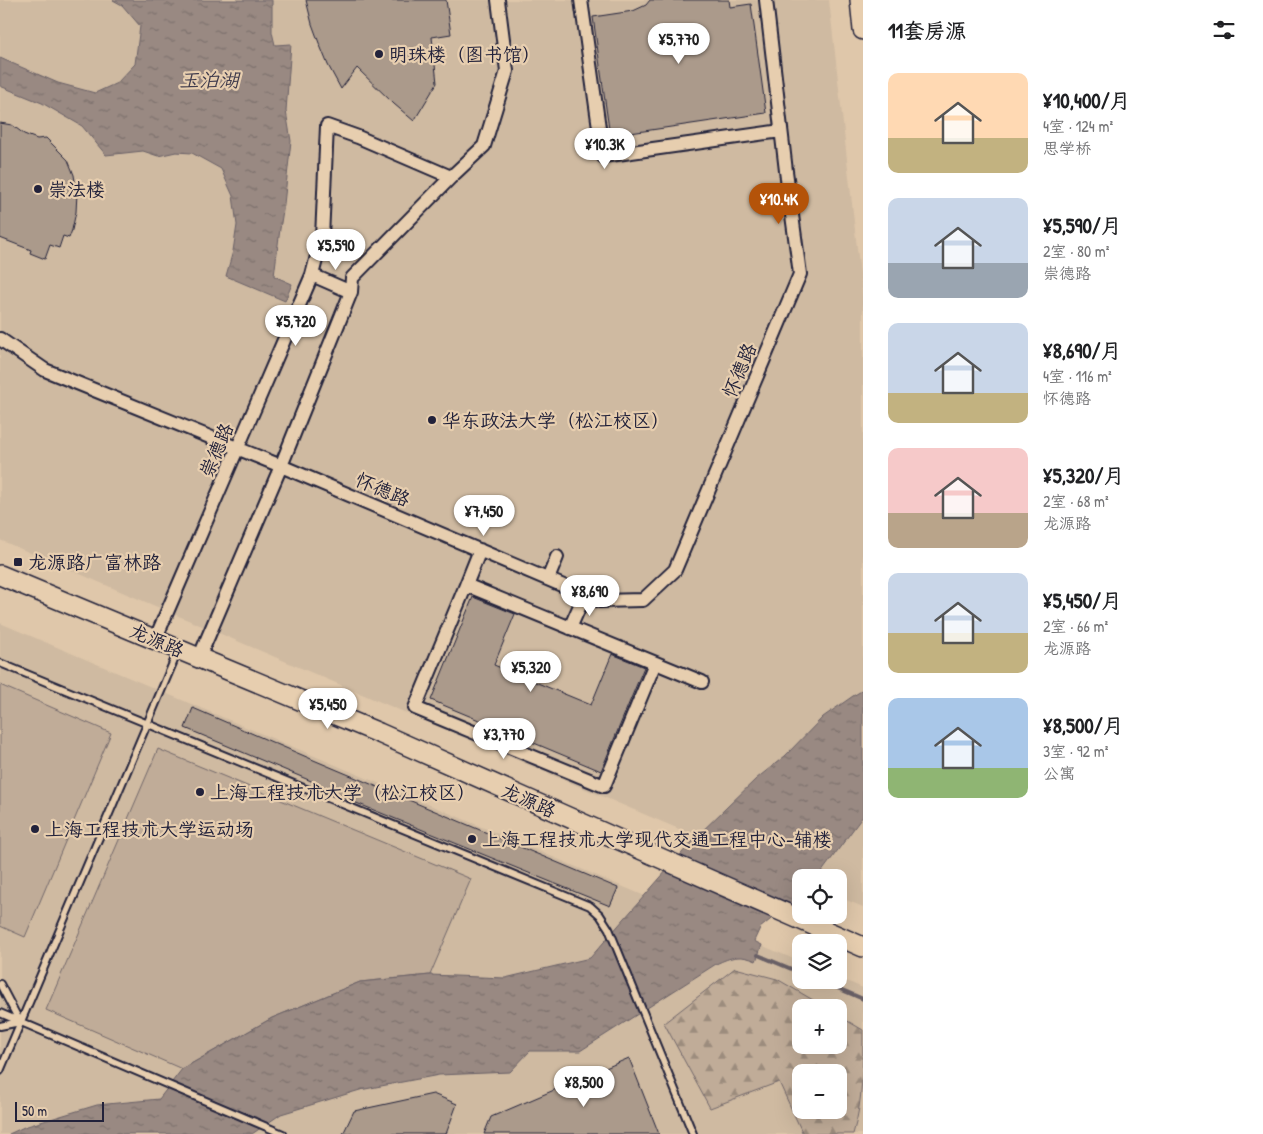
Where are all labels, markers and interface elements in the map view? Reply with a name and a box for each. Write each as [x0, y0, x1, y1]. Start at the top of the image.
text: 11套房源 [888, 16, 966, 45]
icon: filters [1210, 16, 1238, 44]
pin: ¥5,770 [638, 22, 720, 65]
text: ¥5,770 [659, 28, 699, 50]
place label: 明珠楼（图书馆） [389, 41, 541, 67]
marker: 明珠楼（图书馆） [373, 48, 385, 60]
water label: 玉泊湖 [179, 66, 241, 93]
text: ¥10,400/月 [1043, 86, 1131, 115]
icon: home [928, 93, 988, 153]
text: 4室 · 124 m² [1043, 115, 1113, 137]
pin: ¥10.3K [564, 128, 646, 170]
text: ¥10.3K [585, 133, 625, 155]
text: 思学桥 [1043, 137, 1091, 159]
place label: 崇法楼 [48, 176, 105, 202]
pin: ¥10.4K [738, 182, 820, 225]
marker: 崇法楼 [32, 183, 44, 195]
text: ¥10.4K [760, 188, 798, 210]
text: ¥5,590/月 [1043, 211, 1122, 240]
icon: home [928, 218, 988, 278]
pin: ¥5,590 [295, 228, 377, 271]
text: ¥5,590 [317, 234, 355, 256]
text: 2室 · 80 m² [1043, 240, 1109, 262]
text: 崇德路 [1043, 262, 1091, 284]
pin: ¥5,720 [255, 304, 337, 347]
text: ¥5,720 [276, 310, 316, 332]
text: ¥8,690/月 [1043, 336, 1121, 365]
street label: 怀德路 [716, 339, 762, 401]
icon: home [928, 343, 988, 403]
text: 4室 · 116 m² [1043, 365, 1112, 387]
text: 怀德路 [1043, 387, 1091, 409]
place label: 华东政法大学（松江校区） [442, 407, 670, 433]
marker: 华东政法大学（松江校区） [426, 414, 438, 426]
street label: 崇德路 [193, 419, 239, 481]
text: ¥5,320/月 [1043, 461, 1124, 490]
street label: 怀德路 [352, 466, 414, 512]
icon: home [928, 468, 988, 528]
text: 2室 · 68 m² [1043, 490, 1109, 512]
pin: ¥7,450 [443, 494, 525, 537]
text: ¥7,450 [465, 500, 503, 522]
text: 龙源路 [1043, 512, 1091, 534]
place label: 龙源路广富林路 [28, 549, 161, 575]
marker: 龙源路广富林路 [12, 556, 24, 568]
pin: ¥8,690 [549, 574, 631, 617]
text: ¥8,690 [571, 580, 609, 602]
text: ¥5,450/月 [1043, 586, 1122, 615]
icon: home [928, 593, 988, 653]
text: 2室 · 66 m² [1043, 615, 1108, 637]
street label: 龙源路 [126, 617, 188, 663]
text: 龙源路 [1043, 637, 1091, 659]
pin: ¥5,320 [490, 650, 572, 693]
text: ¥5,320 [511, 656, 551, 678]
pin: ¥5,450 [287, 688, 369, 730]
text: ¥5,450 [309, 693, 347, 715]
text: ¥8,500/月 [1043, 711, 1124, 740]
pin: ¥3,770 [463, 718, 545, 760]
icon: home [928, 718, 988, 778]
text: ¥3,770 [484, 723, 524, 745]
text: 3室 · 92 m² [1043, 740, 1108, 762]
text: 公寓 [1043, 762, 1075, 784]
street label: 龙源路 [498, 777, 560, 823]
place label: 上海工程技术大学（松江校区） [210, 779, 476, 805]
marker: 上海工程技术大学（松江校区） [194, 786, 206, 798]
place label: 上海工程技术大学运动场 [45, 816, 254, 842]
marker: 上海工程技术大学运动场 [29, 823, 41, 835]
place label: 上海工程技术大学现代交通工程中心-辅楼 [482, 826, 832, 852]
marker: 上海工程技术大学现代交通工程中心-辅楼 [466, 833, 478, 845]
map controls [792, 869, 847, 1119]
button: locate [792, 869, 847, 924]
button: layers [792, 934, 847, 989]
button: + [792, 999, 847, 1054]
button: − [792, 1064, 847, 1119]
pin: ¥8,500 [543, 1066, 625, 1108]
text: ¥8,500 [565, 1071, 603, 1093]
scale bar [15, 1099, 104, 1122]
text: 50 m [22, 1101, 47, 1120]

